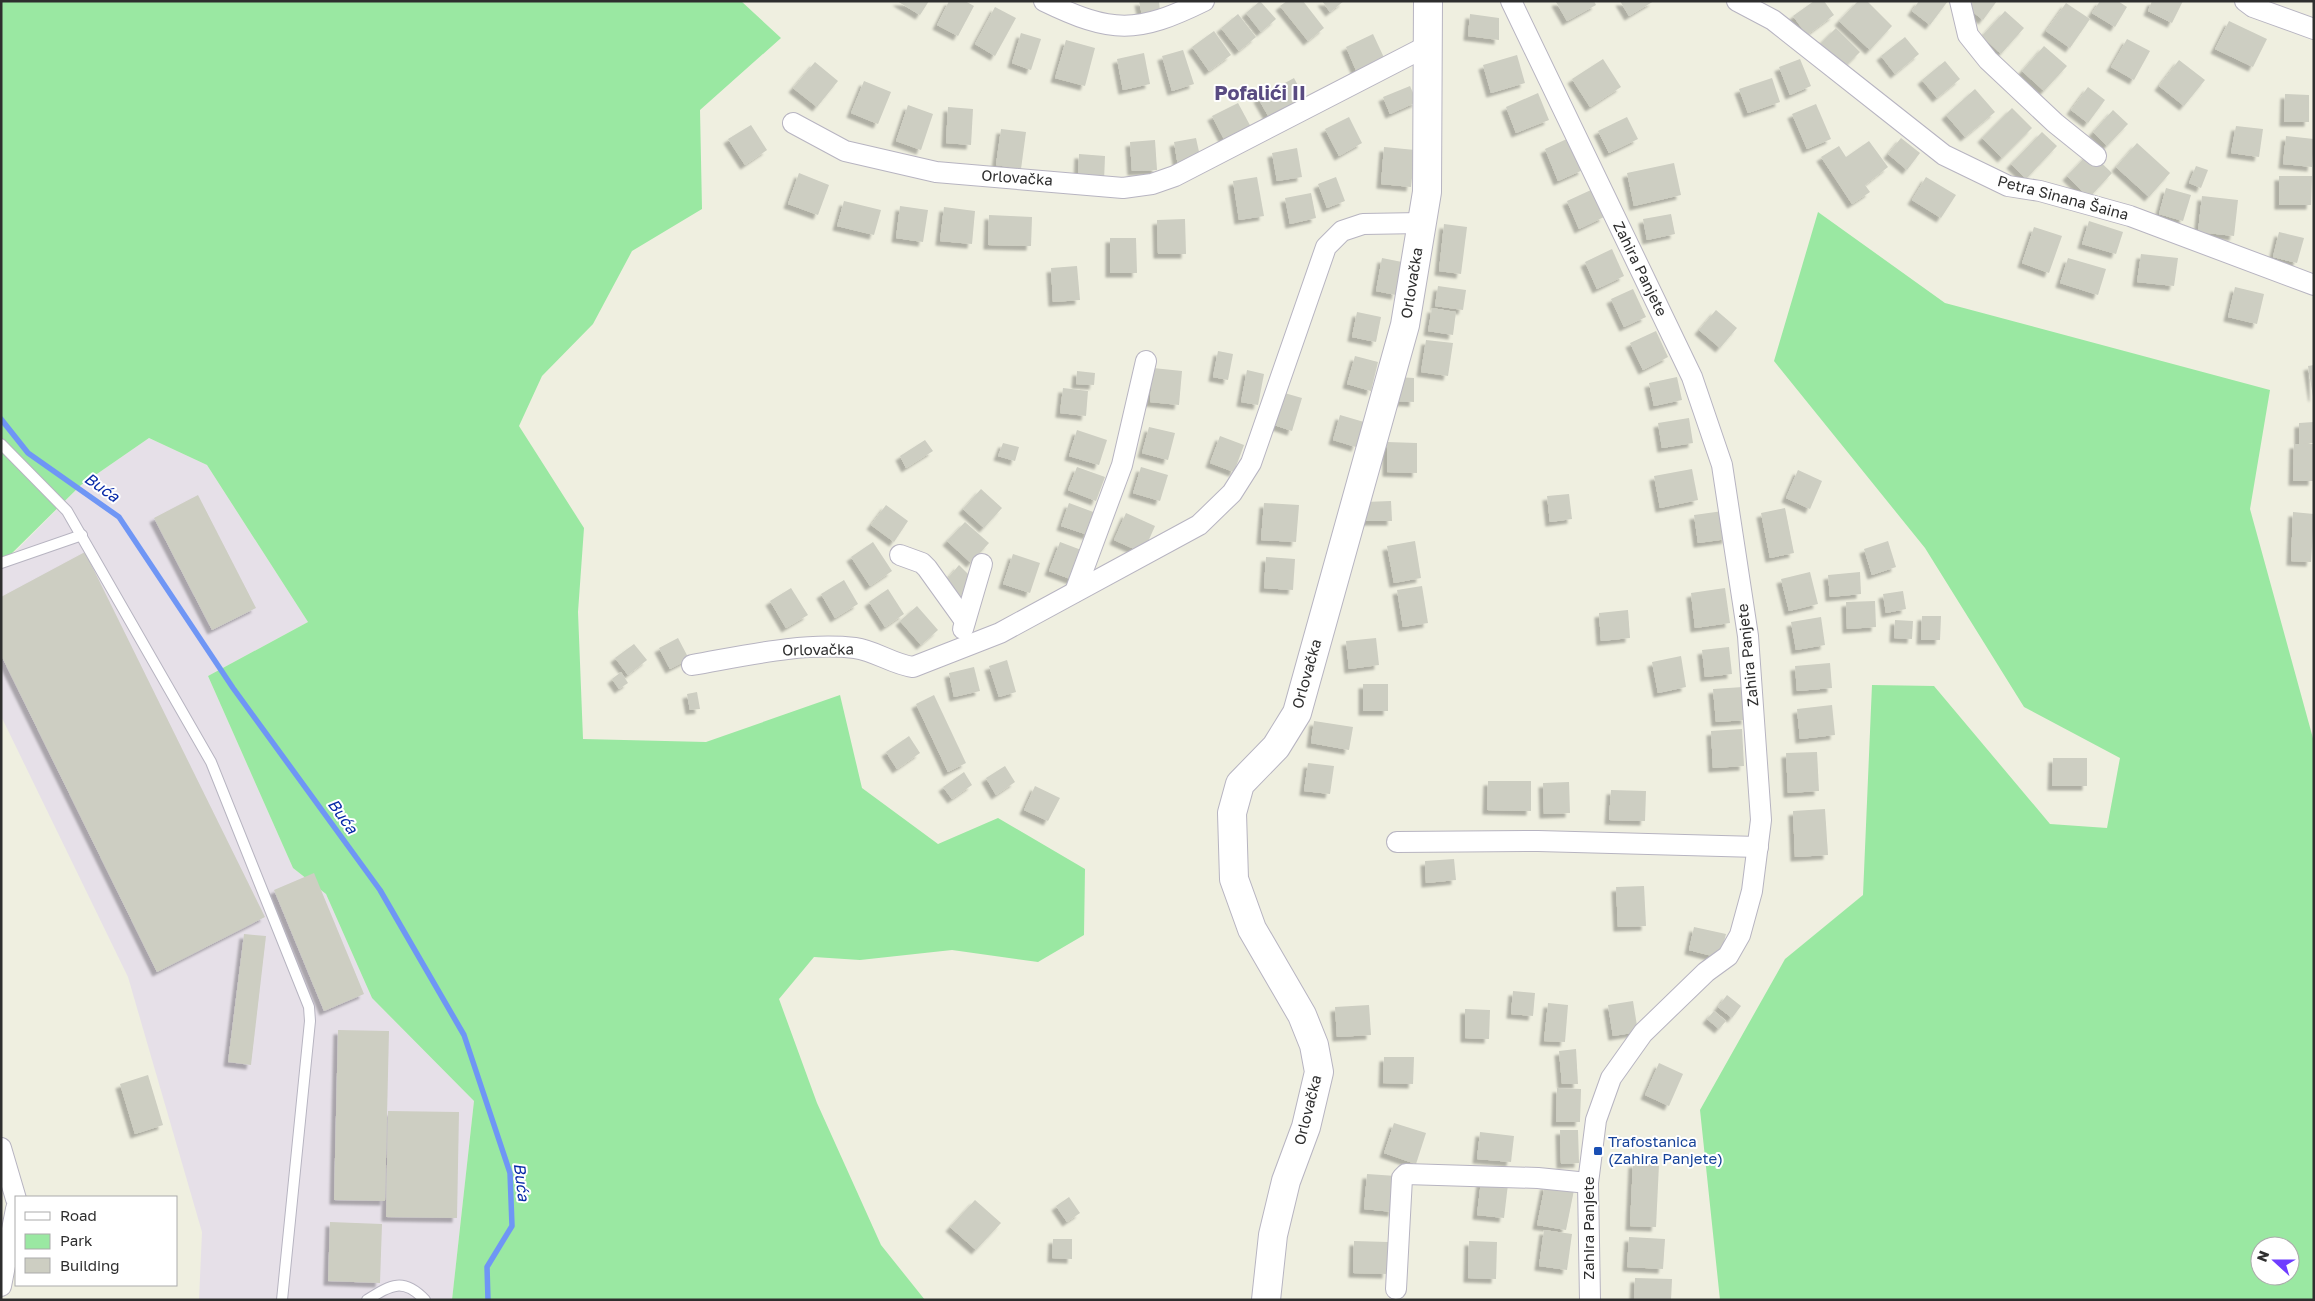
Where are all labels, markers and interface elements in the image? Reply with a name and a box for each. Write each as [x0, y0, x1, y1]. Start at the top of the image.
district label: Pofalići II [1214, 80, 1306, 104]
street label: Orlovačka [981, 166, 1053, 188]
street label: Petra Sinana Šaina [1996, 171, 2131, 223]
street label: Zahira Panjete [1610, 218, 1672, 319]
street label: Orlovačka [1397, 246, 1426, 320]
water label: Buća [81, 468, 124, 507]
street label: Zahira Panjete [1733, 602, 1761, 707]
street label: Orlovačka [1288, 637, 1325, 711]
street label: Orlovačka [782, 639, 854, 659]
water label: Buća [324, 795, 363, 838]
street label: Orlovačka [1290, 1073, 1324, 1147]
place label: Trafostanica (Zahira Panjete) [1608, 1132, 1723, 1167]
marker: Trafostanica (Zahira Panjete) [1592, 1145, 1604, 1157]
water label: Buća [510, 1162, 534, 1203]
street label: Zahira Panjete [1579, 1176, 1597, 1280]
legend [15, 1196, 178, 1286]
text: Road [60, 1206, 97, 1224]
text: Park [60, 1231, 93, 1249]
north arrow [2250, 1236, 2300, 1286]
text: N [2253, 1248, 2272, 1264]
text: Building [60, 1256, 120, 1274]

